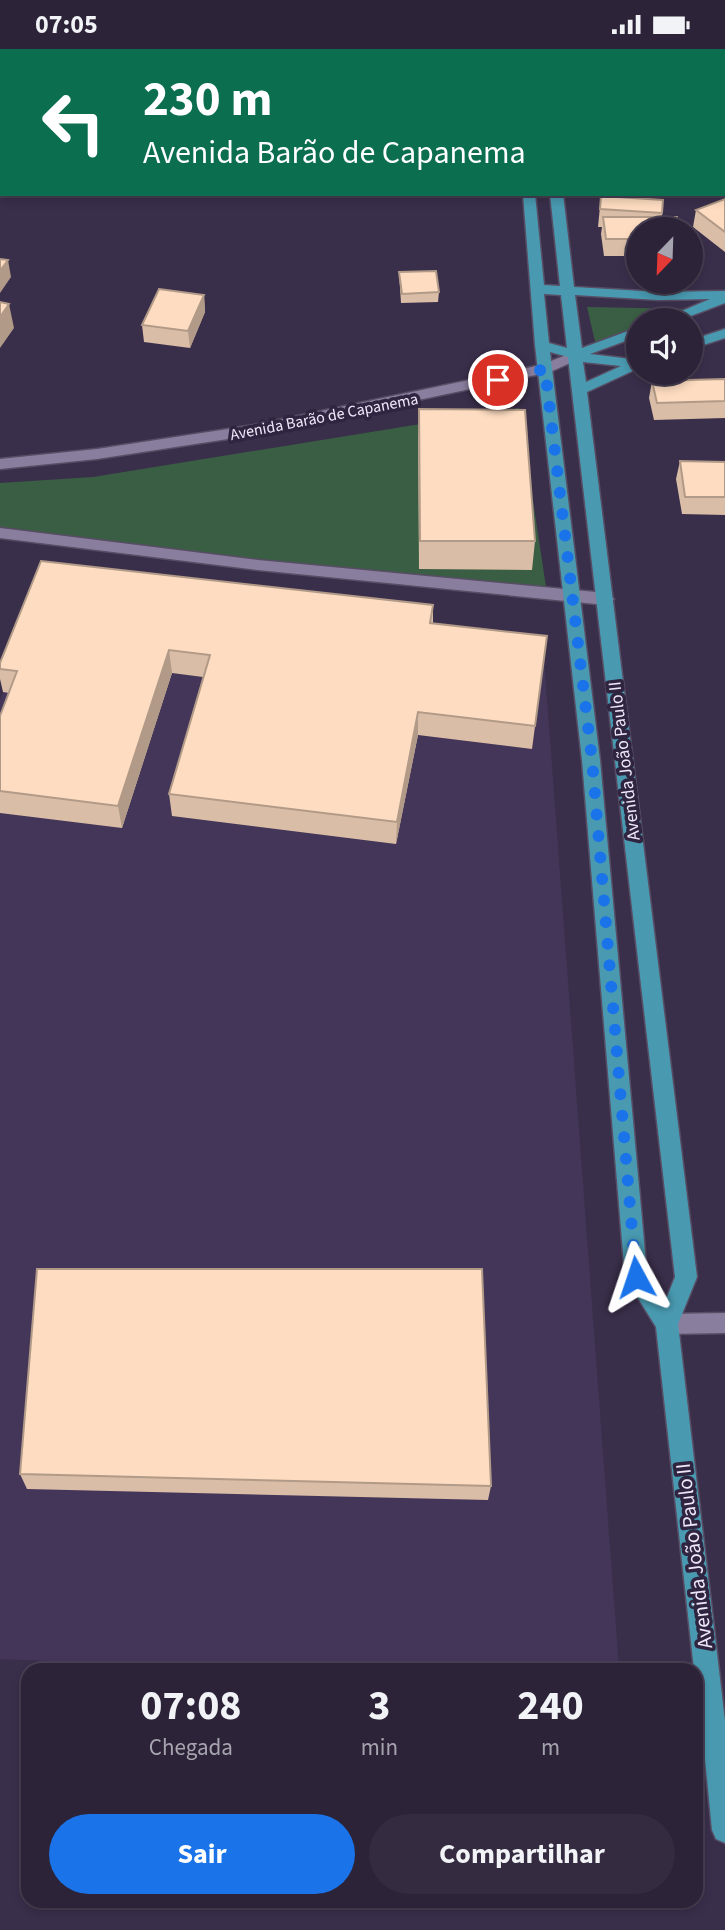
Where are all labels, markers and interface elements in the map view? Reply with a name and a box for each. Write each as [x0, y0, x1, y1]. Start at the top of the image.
text: 07:05 [35, 6, 98, 43]
text: 230 m [143, 65, 272, 135]
icon: left [28, 77, 119, 168]
text: Avenida Barão de Capanema [143, 130, 526, 176]
north arrow [626, 217, 704, 294]
map controls [626, 217, 703, 385]
button: sound [626, 308, 703, 385]
pin [468, 350, 528, 410]
icon: arrive [479, 361, 517, 399]
street label: Avenida Barão de Capanema [228, 388, 420, 446]
street label: Avenida João Paulo II [602, 680, 647, 842]
position arrow [599, 1240, 673, 1314]
street label: Avenida João Paulo II [668, 1461, 720, 1651]
text: 07:08 [140, 1676, 242, 1736]
text: 3 [368, 1676, 390, 1736]
text: 240 [517, 1676, 584, 1736]
text: Chegada [149, 1731, 233, 1764]
text: min [361, 1731, 398, 1764]
text: m [541, 1731, 560, 1764]
button: Sair [49, 1814, 355, 1894]
button: Compartilhar [369, 1814, 675, 1894]

